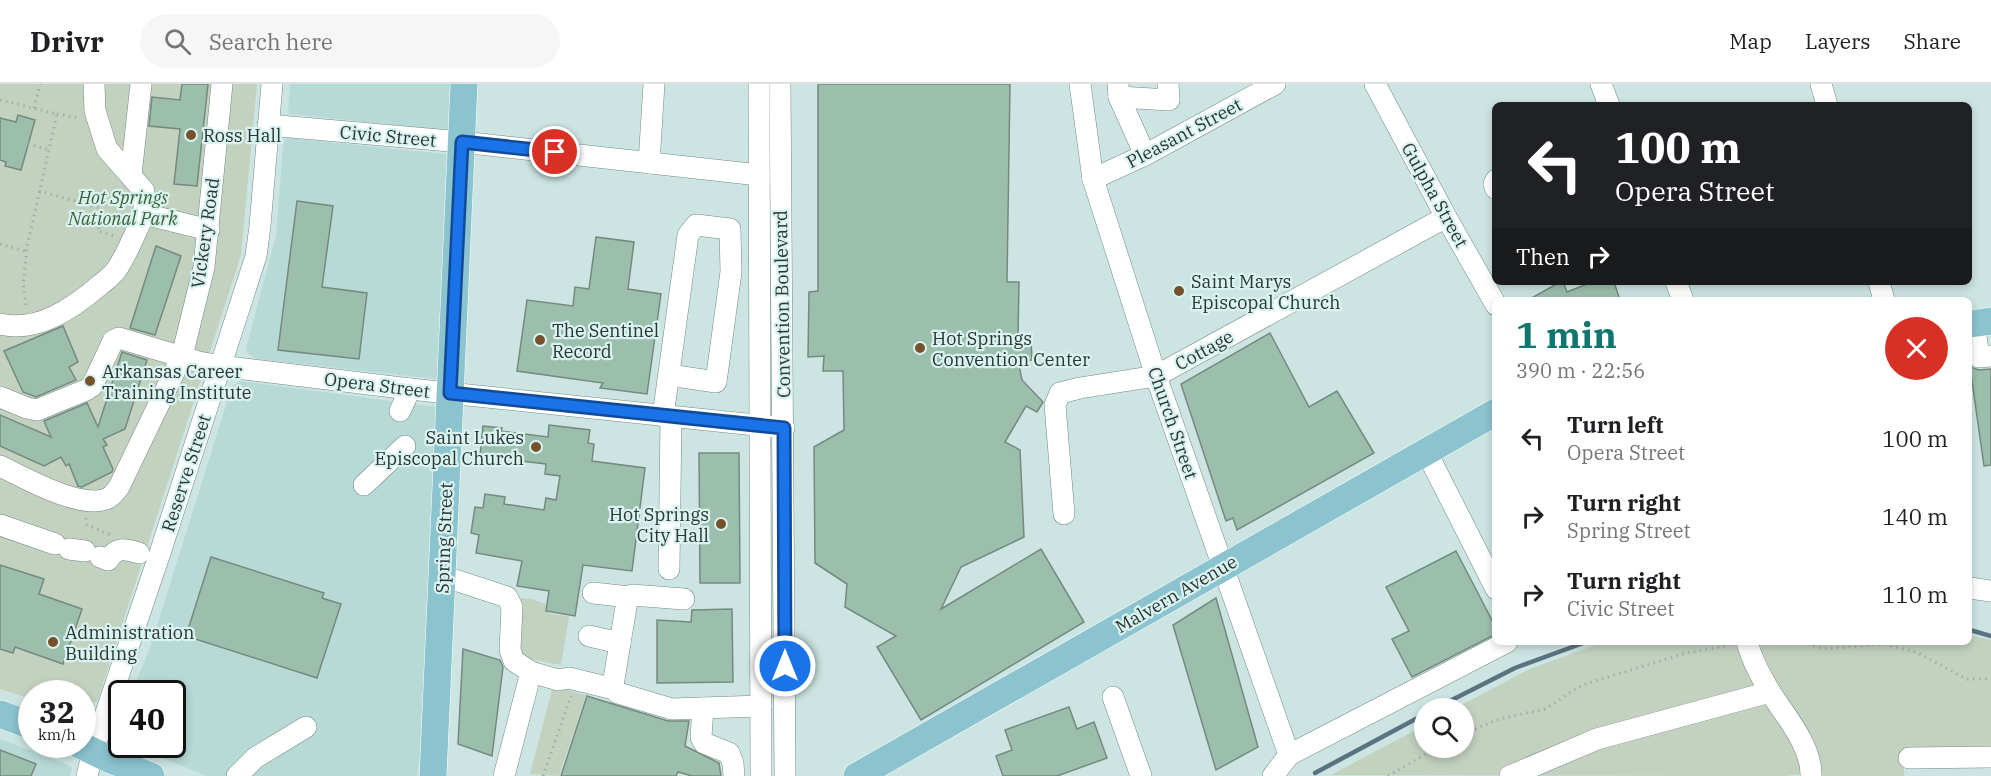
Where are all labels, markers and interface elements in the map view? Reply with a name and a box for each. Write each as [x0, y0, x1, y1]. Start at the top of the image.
search box [140, 14, 560, 68]
text: Drivr [30, 23, 104, 60]
icon: search [161, 25, 194, 58]
text: Search here [209, 27, 333, 56]
text: Map [1729, 27, 1772, 55]
text: Layers [1805, 27, 1871, 55]
text: Share [1904, 27, 1961, 55]
street label: Pleasant Street [1122, 93, 1246, 173]
street label: Civic Street [339, 120, 437, 152]
text: 100 m [1615, 120, 1741, 175]
place label: Ross Hall [203, 124, 281, 147]
pin [529, 126, 580, 177]
icon: left [1516, 126, 1594, 204]
marker: Ross Hall [184, 128, 198, 142]
icon: arrive [538, 135, 571, 168]
street label: Gulpha Street [1397, 139, 1473, 251]
text: Opera Street [1615, 173, 1774, 208]
street label: Vickery Road [186, 176, 224, 290]
park label: Hot Springs National Park [67, 186, 178, 230]
street label: Convention Boulevard [769, 210, 795, 398]
icon: right [1582, 240, 1615, 273]
text: Then [1516, 242, 1570, 271]
place label: Saint Marys Episcopal Church [1191, 270, 1340, 314]
marker: Saint Marys Episcopal Church [1172, 284, 1186, 298]
text: 1 min [1516, 311, 1617, 358]
button: close [1885, 317, 1948, 380]
place label: The Sentinel Record [552, 319, 659, 363]
street label: Cottage [1171, 325, 1237, 375]
place label: Hot Springs Convention Center [932, 327, 1090, 371]
marker: The Sentinel Record [533, 333, 547, 347]
marker: Hot Springs Convention Center [913, 341, 927, 355]
text: 390 m · 22:56 [1516, 357, 1645, 384]
place label: Arkansas Career Training Institute [102, 360, 252, 404]
street label: Church Street [1143, 364, 1203, 482]
street label: Opera Street [323, 367, 431, 403]
marker: Arkansas Career Training Institute [83, 374, 97, 388]
text: Turn left [1567, 410, 1663, 439]
street label: Reserve Street [156, 411, 216, 535]
icon: left [1516, 422, 1549, 455]
text: 100 m [1882, 424, 1948, 453]
place label: Saint Lukes Episcopal Church [375, 426, 524, 470]
text: Opera Street [1567, 439, 1685, 466]
marker: Saint Lukes Episcopal Church [529, 440, 543, 454]
street label: Spring Street [431, 482, 457, 594]
text: Turn right [1567, 488, 1681, 517]
icon: right [1516, 500, 1549, 533]
text: 140 m [1882, 502, 1948, 531]
place label: Hot Springs City Hall [609, 503, 709, 547]
marker: Hot Springs City Hall [714, 517, 728, 531]
text: Spring Street [1567, 517, 1691, 544]
street label: Malvern Avenue [1111, 550, 1241, 638]
text: Turn right [1567, 566, 1681, 595]
icon: right [1516, 578, 1549, 611]
text: 110 m [1882, 580, 1948, 609]
text: Civic Street [1567, 595, 1674, 622]
place label: Administration Building [65, 621, 195, 665]
position arrow [753, 634, 817, 698]
marker: Administration Building [46, 635, 60, 649]
speed limit sign: 40 [108, 680, 186, 758]
text: 32 [39, 692, 75, 731]
map controls [1414, 698, 1474, 758]
button: search [1414, 698, 1474, 758]
text: km/h [38, 725, 76, 744]

